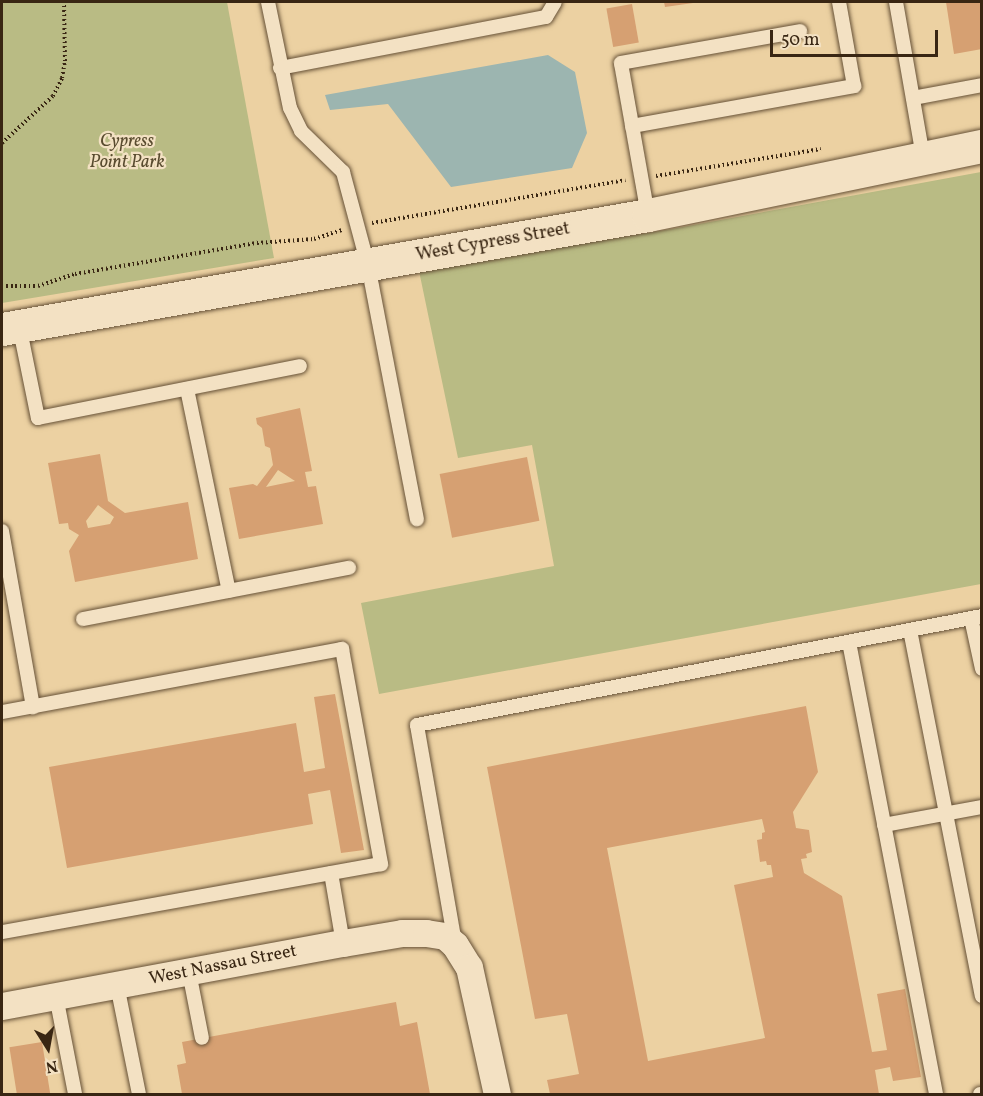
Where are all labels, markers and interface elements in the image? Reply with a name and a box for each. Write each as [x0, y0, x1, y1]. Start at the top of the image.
scale bar [773, 18, 941, 56]
text: 50 m [781, 28, 820, 53]
park label: Cypress Point Park [90, 132, 164, 174]
street label: West Cypress Street [414, 219, 572, 267]
street label: West Nassau Street [147, 941, 299, 991]
north arrow [18, 1018, 78, 1078]
text: N [44, 1054, 59, 1078]

